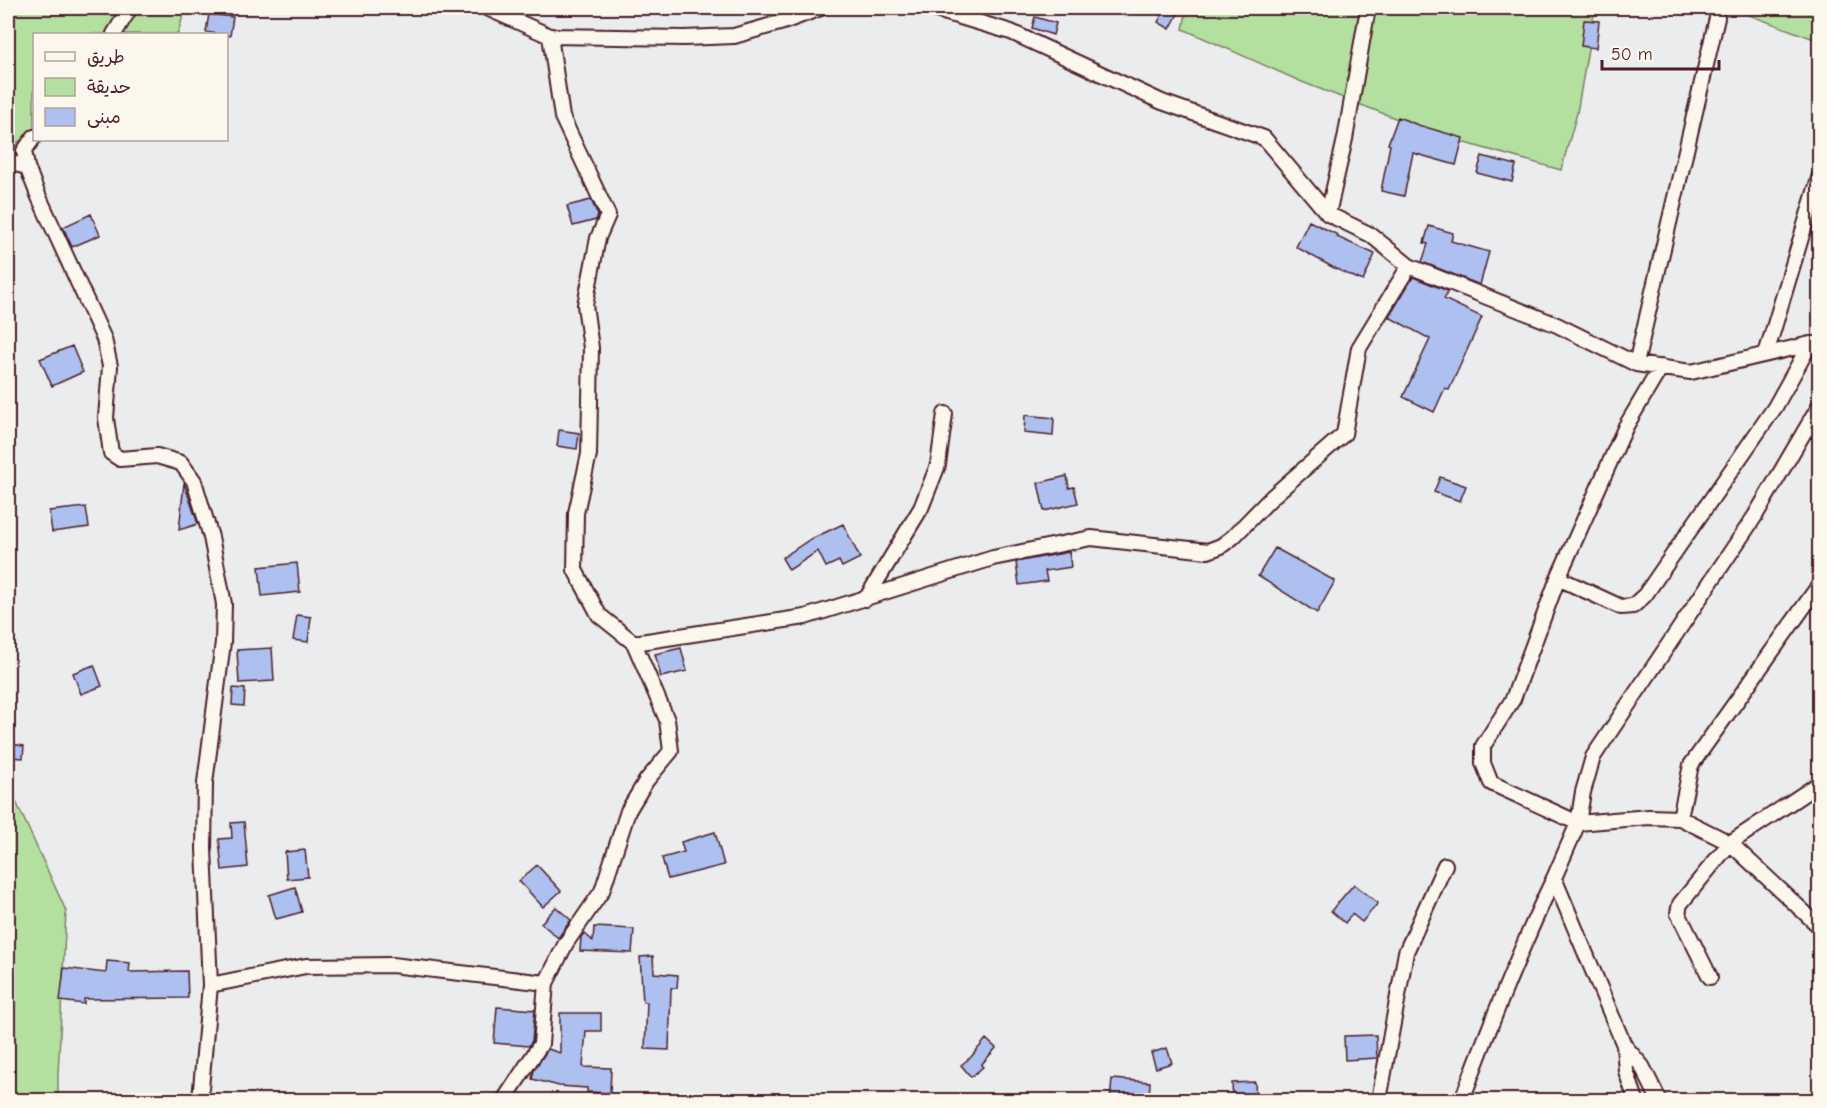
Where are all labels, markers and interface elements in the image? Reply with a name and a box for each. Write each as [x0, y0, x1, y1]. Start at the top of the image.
legend [33, 33, 228, 141]
scale bar [1602, 33, 1719, 71]
text: 50 m [1611, 44, 1653, 65]
text: طريق [87, 47, 125, 68]
text: حديقة [87, 77, 131, 98]
text: مبنى [87, 107, 121, 128]

